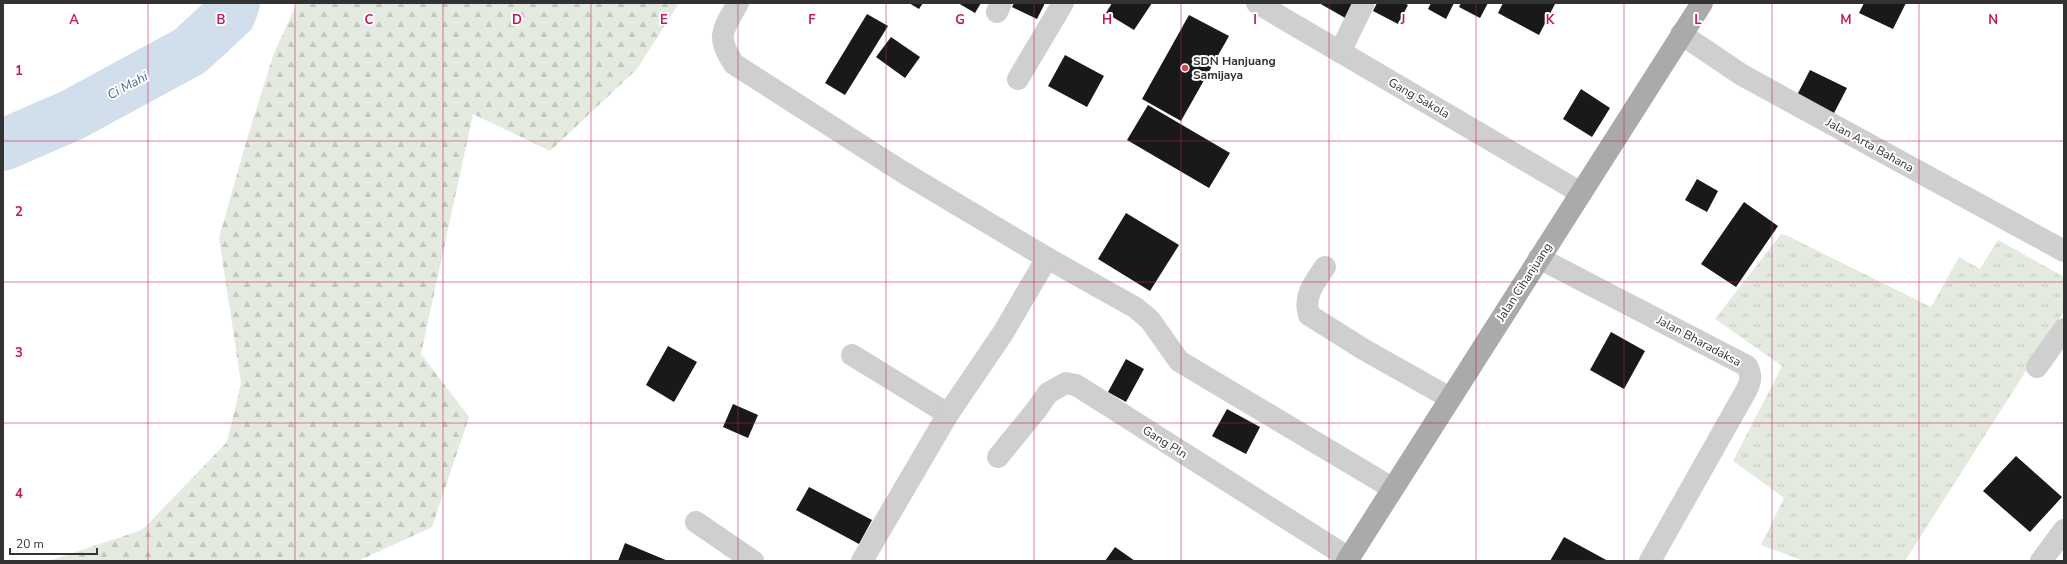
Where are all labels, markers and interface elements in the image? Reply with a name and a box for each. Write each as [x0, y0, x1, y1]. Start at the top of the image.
text: A [69, 11, 79, 29]
text: B [217, 11, 226, 29]
text: C [365, 11, 374, 29]
text: D [512, 11, 522, 29]
text: E [660, 11, 668, 29]
text: F [808, 11, 816, 29]
text: G [955, 11, 965, 29]
text: H [1102, 11, 1112, 29]
text: I [1253, 11, 1257, 29]
text: J [1400, 11, 1405, 29]
text: K [1546, 11, 1555, 29]
text: L [1694, 11, 1702, 29]
text: M [1840, 11, 1852, 29]
text: N [1988, 11, 1998, 29]
place label: SDN Hanjuang Samijaya [1193, 53, 1276, 83]
text: 1 [15, 62, 23, 80]
marker: SDN Hanjuang Samijaya [1180, 63, 1190, 73]
water label: Ci Mahi [104, 67, 152, 104]
street label: Gang Sakola [1385, 74, 1453, 122]
street label: Jalan Arta Bahana [1822, 114, 1917, 176]
text: 2 [15, 203, 23, 221]
street label: Jalan Cihanjuang [1492, 240, 1555, 325]
street label: Jalan Bharadaksa [1653, 312, 1744, 370]
text: 3 [15, 344, 23, 362]
street label: Gang Pln [1140, 422, 1190, 462]
text: 4 [15, 485, 23, 503]
scale bar [10, 530, 97, 556]
text: 20 m [16, 536, 44, 552]

